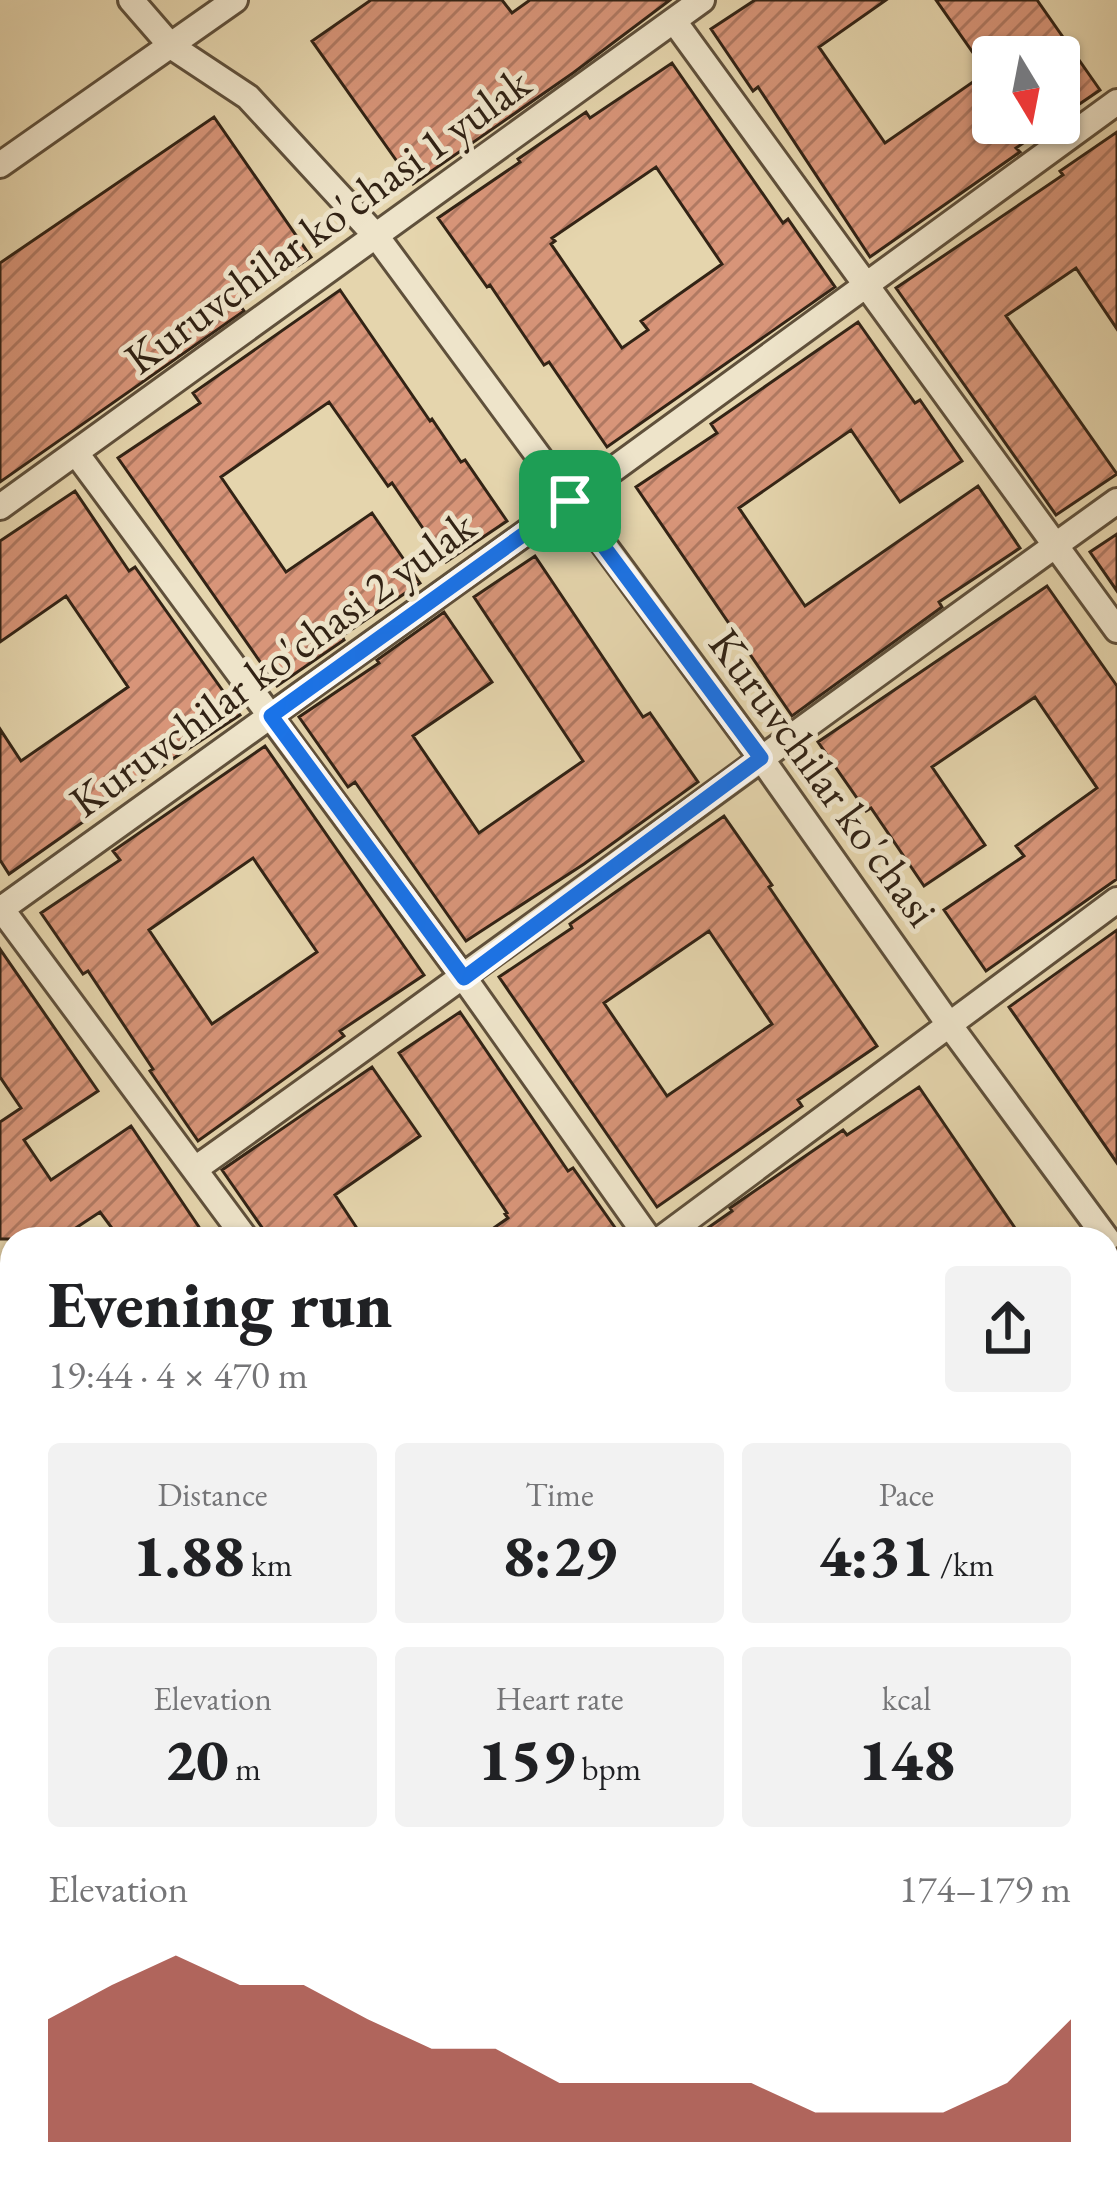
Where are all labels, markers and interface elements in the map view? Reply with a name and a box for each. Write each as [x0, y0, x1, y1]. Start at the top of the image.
north arrow [972, 36, 1080, 144]
map controls [972, 36, 1080, 144]
street label: Kuruvchilar ko'chasi 1 yulak [113, 53, 542, 387]
pin [519, 450, 621, 552]
icon: arrive [537, 468, 603, 534]
street label: Kuruvchilar ko'chasi 2 yulak [58, 496, 487, 830]
street label: Kuruvchilar ko'chasi [696, 617, 952, 937]
text: Evening run [48, 1261, 393, 1347]
button: share [945, 1266, 1071, 1392]
text: 19:44 · 4 × 470 m [48, 1349, 308, 1400]
text: Distance [157, 1473, 268, 1516]
text: Time [525, 1473, 594, 1516]
text: Pace [879, 1473, 934, 1516]
text: 1.88 [132, 1516, 245, 1594]
text: 8:29 [502, 1516, 617, 1594]
text: 4:31 [819, 1516, 933, 1594]
text: km [245, 1543, 293, 1586]
text: /km [933, 1543, 994, 1586]
text: Elevation [153, 1677, 272, 1720]
text: Heart rate [495, 1677, 624, 1720]
text: kcal [882, 1677, 931, 1720]
text: 20 [164, 1720, 229, 1798]
text: 159 [478, 1720, 575, 1798]
text: 148 [858, 1720, 955, 1798]
text: m [229, 1747, 261, 1790]
text: bpm [575, 1747, 641, 1790]
text: Elevation [48, 1863, 188, 1914]
text: 174–179 m [899, 1863, 1071, 1914]

